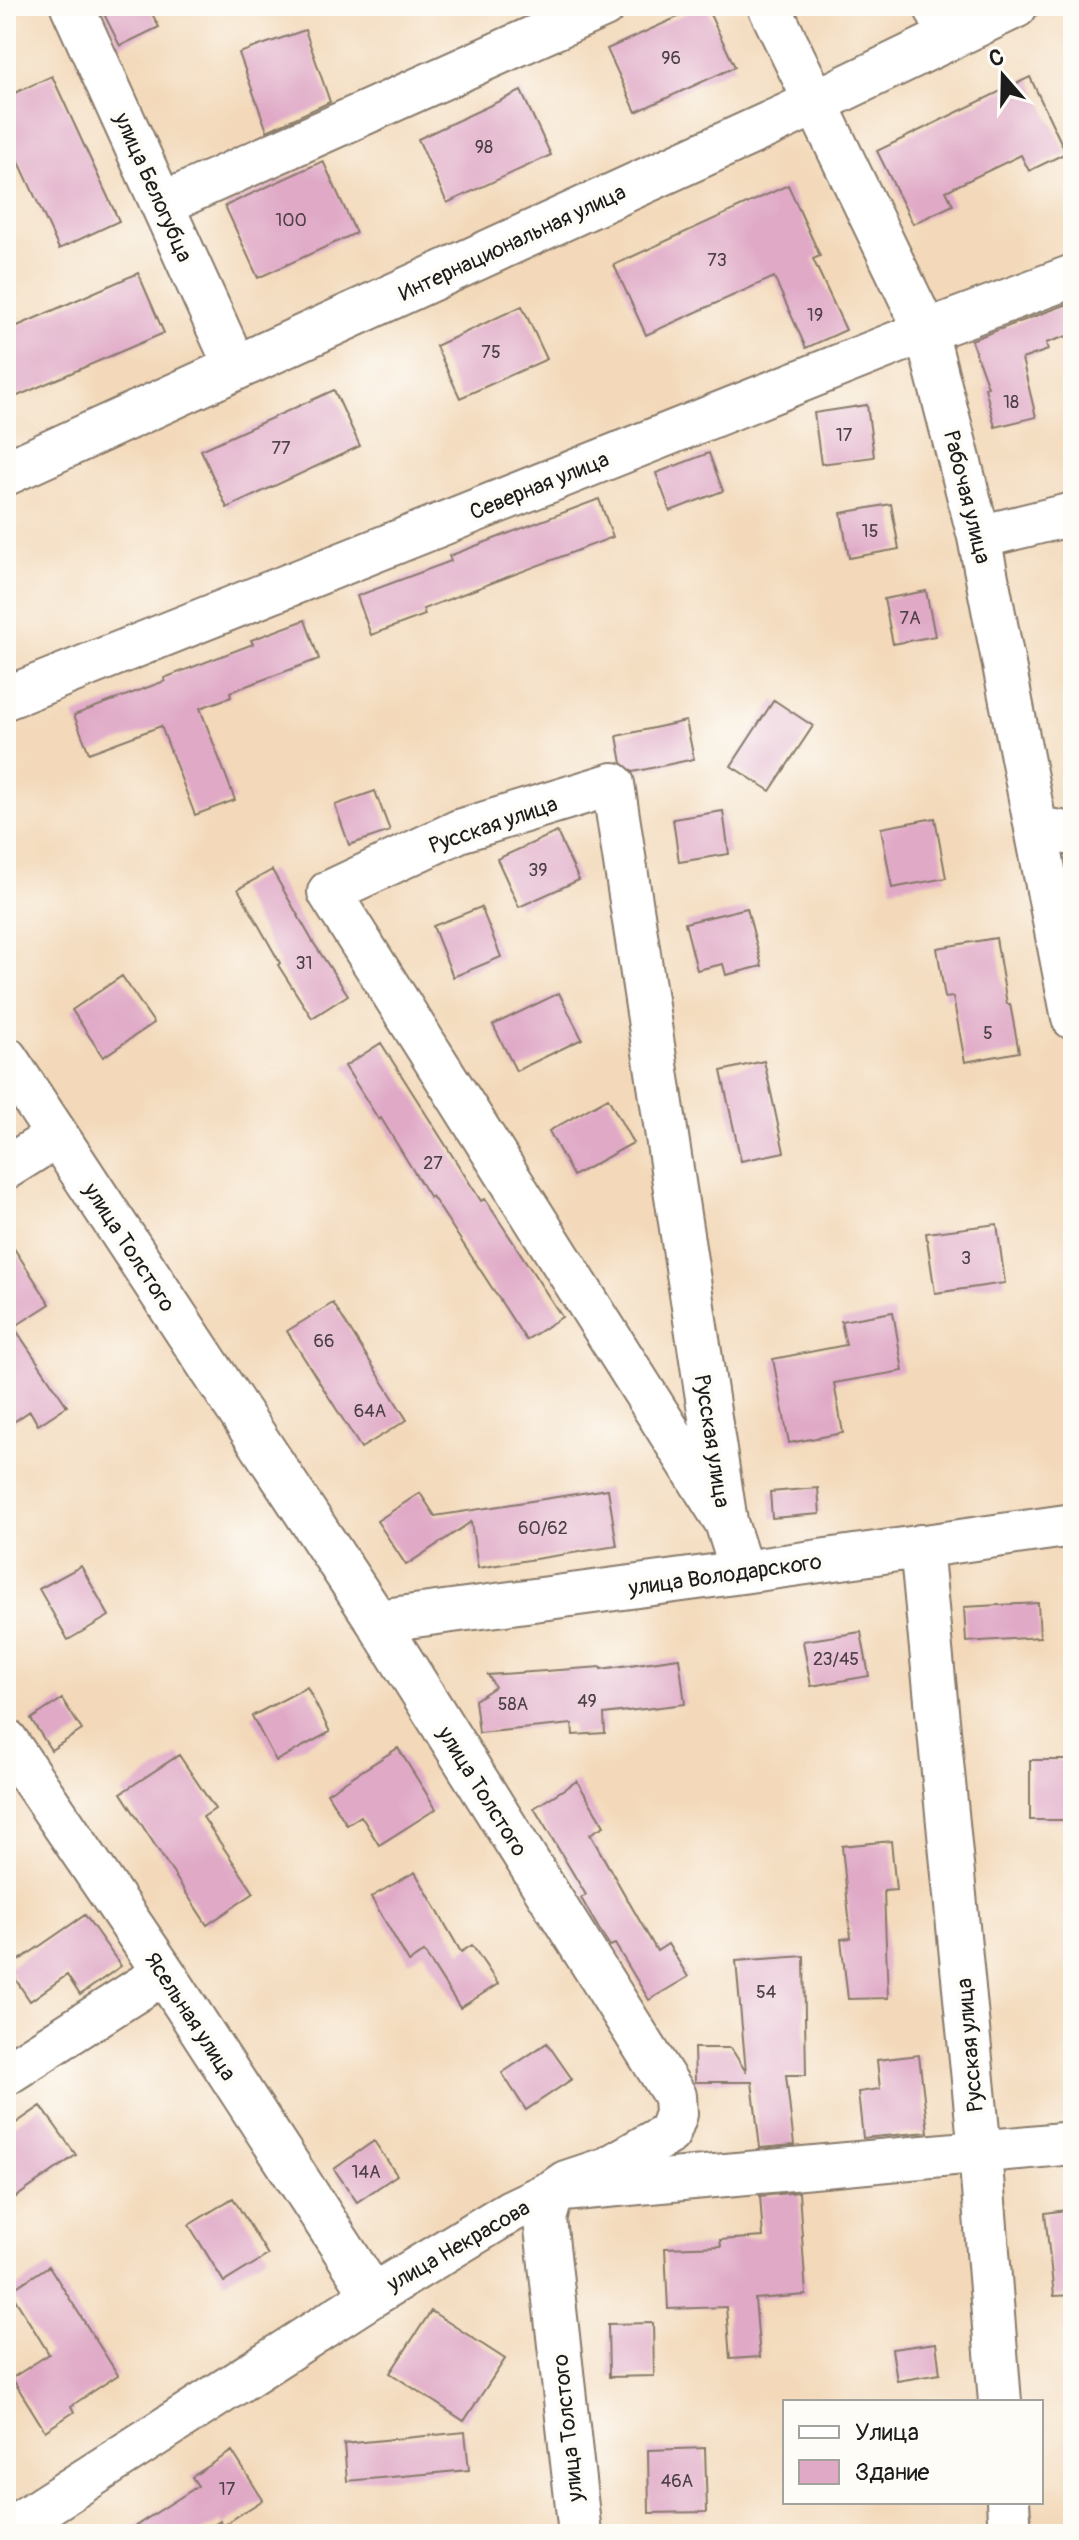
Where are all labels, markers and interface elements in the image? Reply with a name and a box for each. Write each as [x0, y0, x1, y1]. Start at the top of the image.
north arrow [963, 36, 1043, 116]
text: С [985, 43, 1008, 74]
house number: 96 [661, 47, 681, 70]
street label: улица Белогубца [107, 107, 199, 266]
house number: 98 [475, 136, 493, 159]
street label: Интернациональная улица [395, 178, 630, 308]
house number: 100 [275, 209, 307, 232]
house number: 73 [707, 249, 727, 272]
house number: 19 [807, 304, 823, 327]
house number: 75 [481, 341, 501, 364]
house number: 18 [1003, 391, 1019, 414]
house number: 17 [836, 424, 853, 447]
street label: Рабочая улица [937, 428, 997, 567]
house number: 77 [271, 437, 291, 460]
street label: Северная улица [466, 445, 613, 527]
house number: 15 [862, 520, 878, 543]
house number: 7А [899, 607, 921, 630]
street label: Русская улица [425, 790, 561, 860]
house number: 39 [528, 859, 548, 882]
house number: 31 [295, 952, 313, 975]
house number: 5 [983, 1022, 993, 1045]
house number: 27 [423, 1152, 443, 1175]
street label: улица Толстого [77, 1177, 181, 1317]
house number: 3 [961, 1247, 971, 1270]
house number: 66 [314, 1330, 334, 1353]
street label: Русская улица [688, 1373, 736, 1510]
house number: 64А [354, 1400, 387, 1423]
house number: 60/62 [518, 1517, 568, 1540]
street label: улица Володарского [626, 1548, 824, 1603]
house number: 23/45 [813, 1648, 859, 1671]
house number: 49 [577, 1690, 597, 1713]
house number: 58А [498, 1693, 529, 1716]
street label: улица Толстого [431, 1720, 533, 1862]
street label: Ясельная улица [138, 1947, 242, 2086]
street label: Русская улица [950, 1977, 990, 2113]
house number: 54 [756, 1981, 777, 2004]
house number: 14А [351, 2161, 381, 2184]
street label: улица Некрасова [381, 2194, 535, 2299]
street label: улица Толстого [546, 2353, 590, 2504]
legend [783, 2400, 1043, 2504]
text: Улица [855, 2418, 919, 2447]
text: Здание [855, 2458, 930, 2487]
house number: 46А [661, 2470, 694, 2493]
house number: 17 [219, 2478, 236, 2501]

